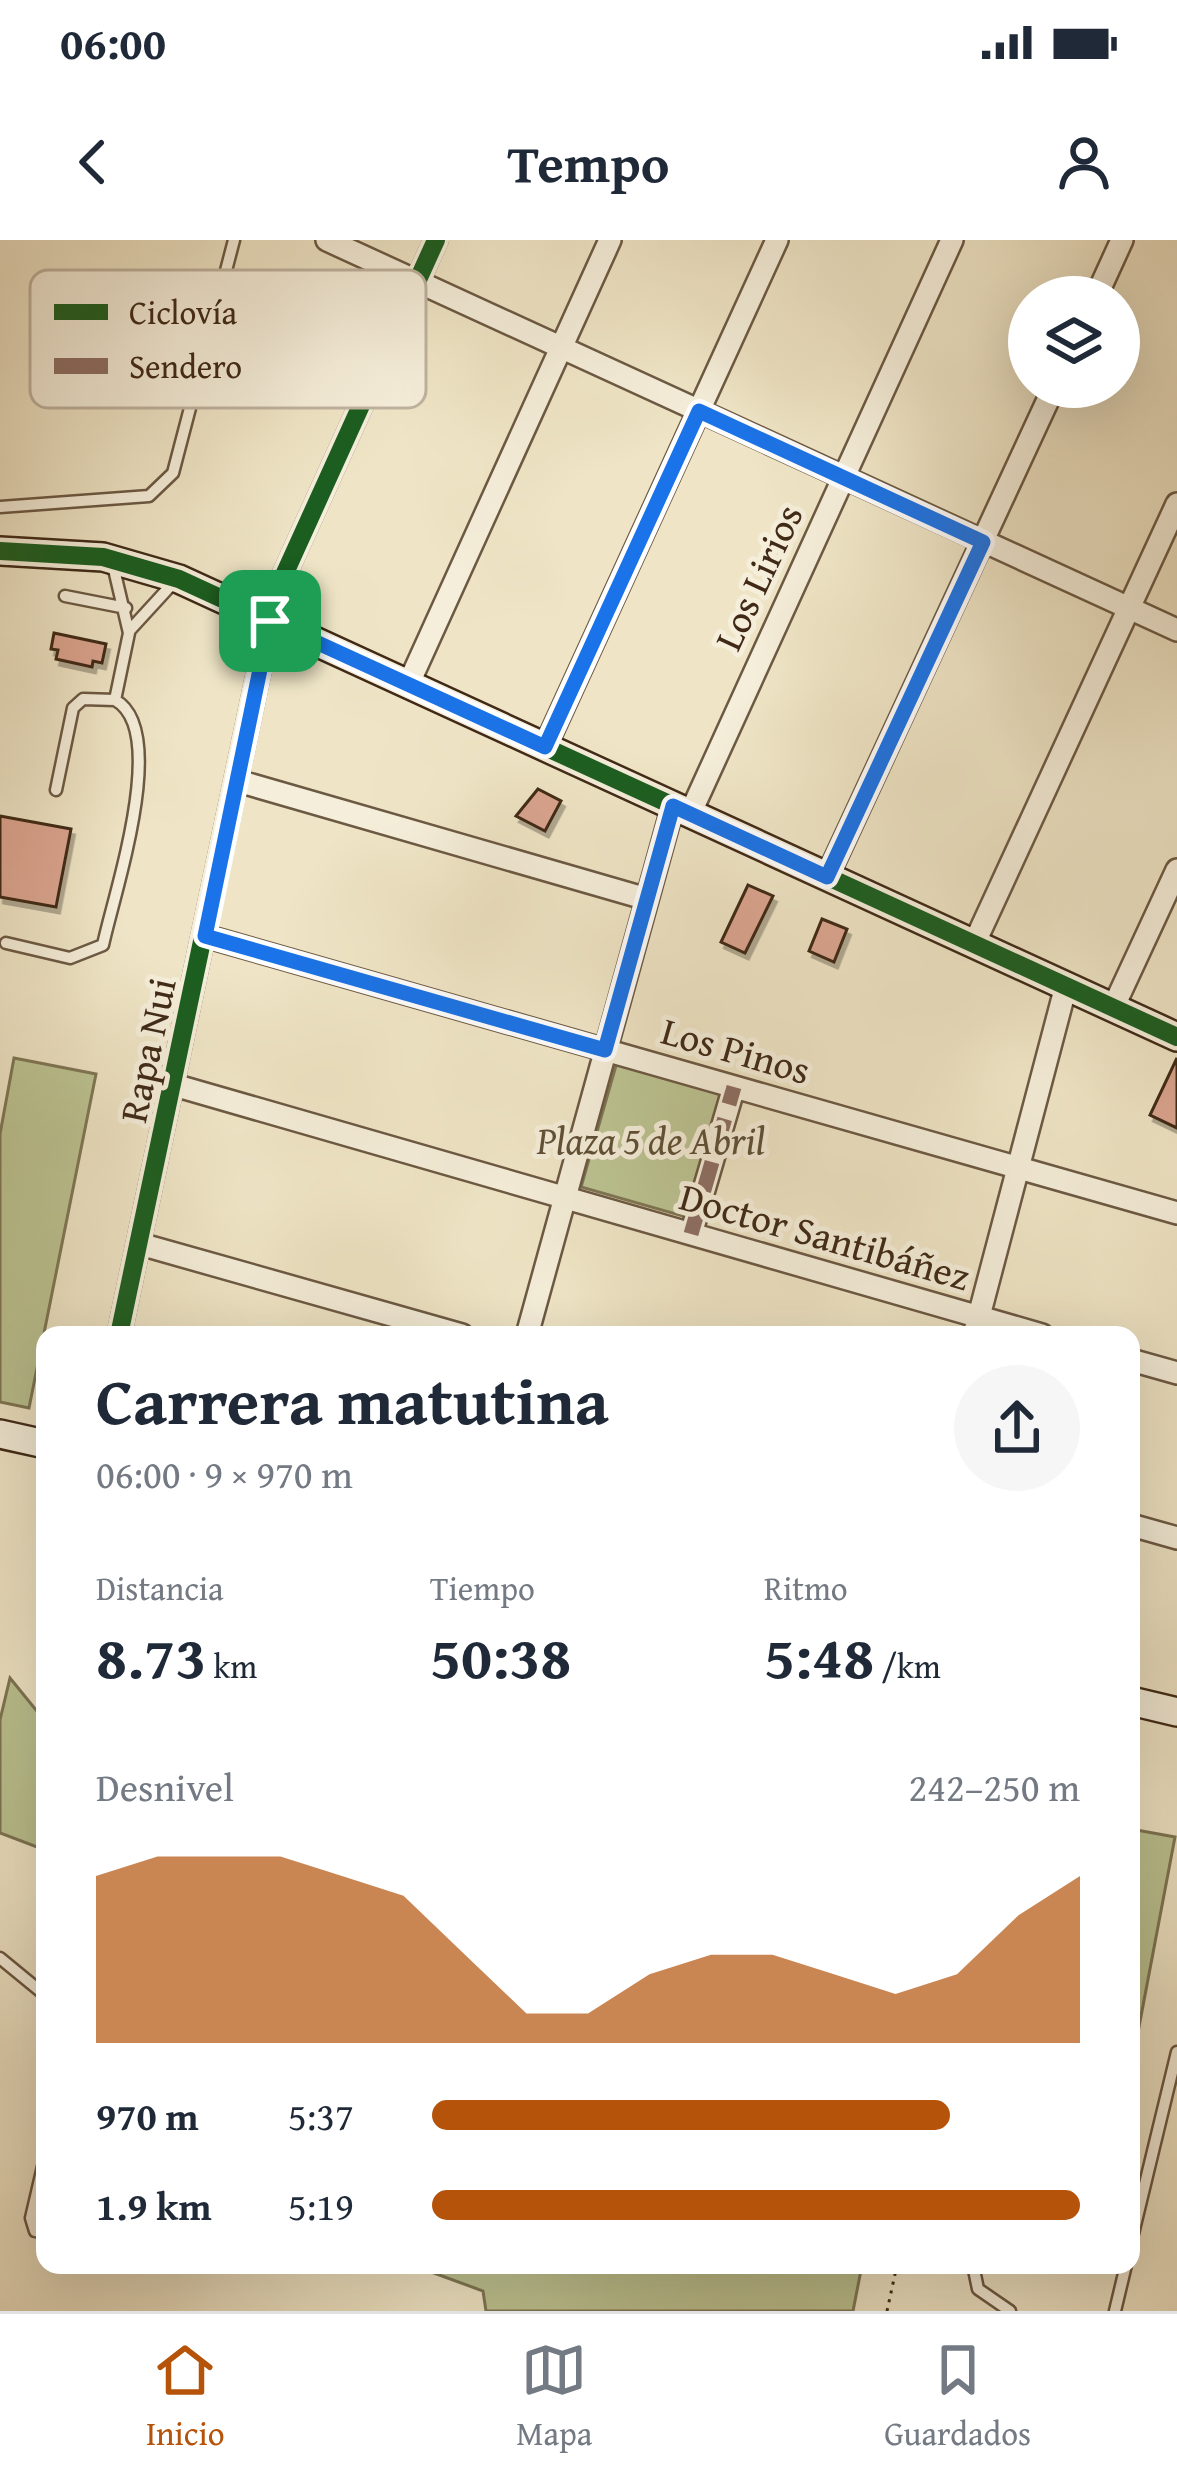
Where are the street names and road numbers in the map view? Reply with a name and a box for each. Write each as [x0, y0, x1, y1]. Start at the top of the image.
street label: Los Lirios [699, 494, 816, 659]
street label: Rapa Nui [103, 972, 190, 1127]
street label: Los Pinos [655, 1001, 817, 1098]
street label: Doctor Santibáñez [673, 1167, 977, 1304]

